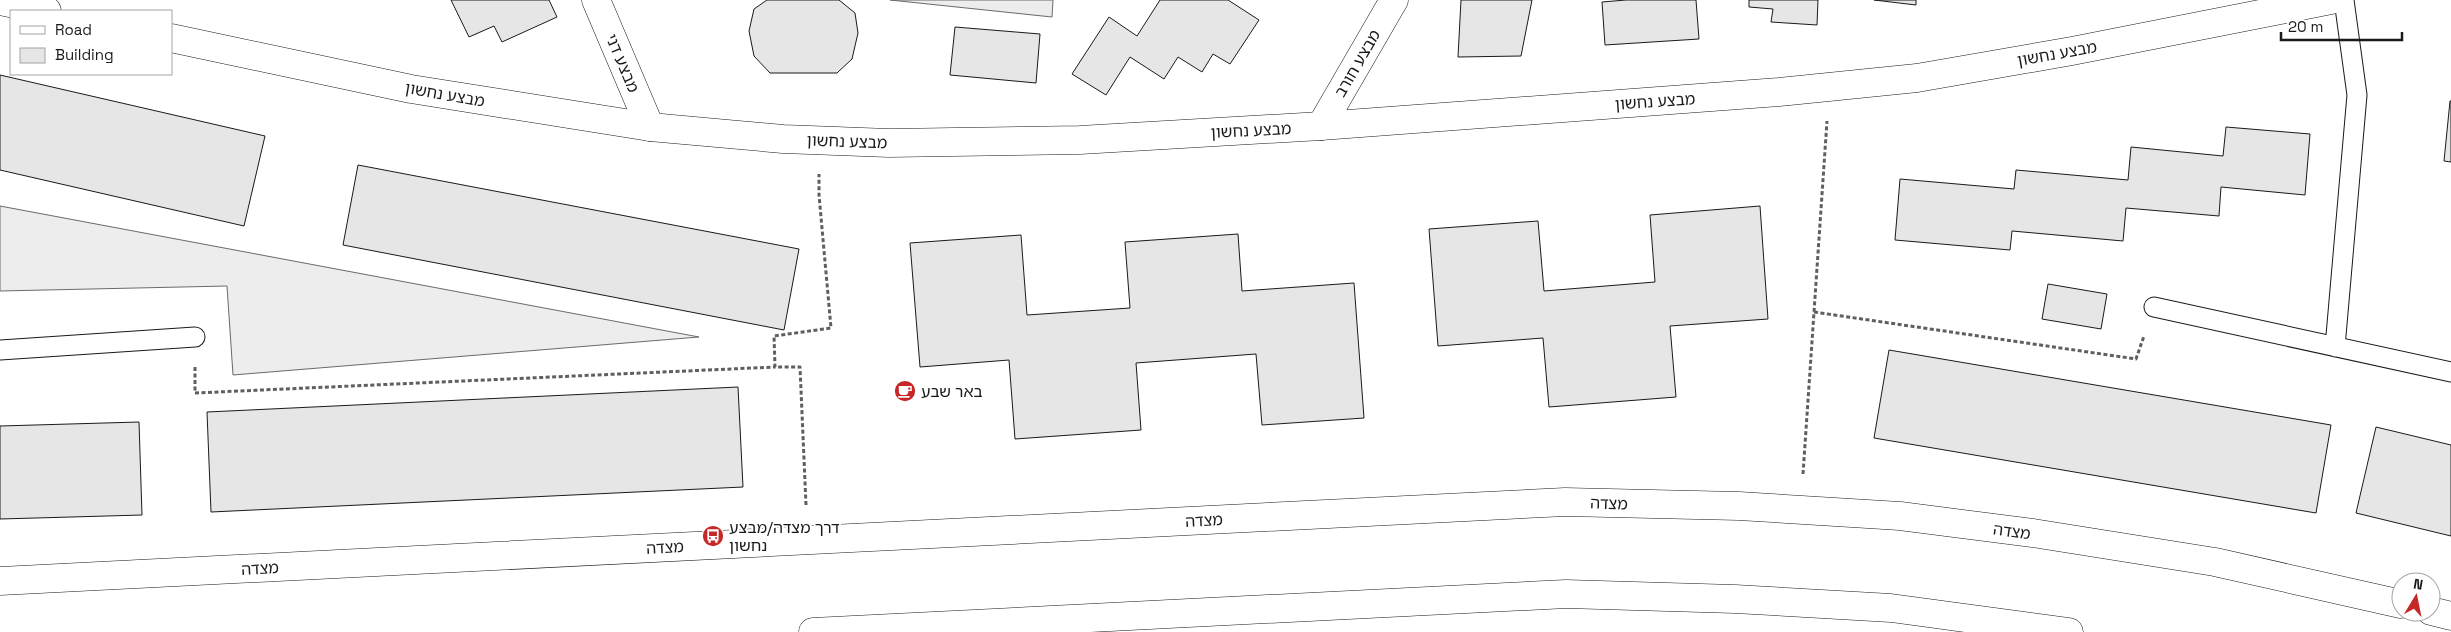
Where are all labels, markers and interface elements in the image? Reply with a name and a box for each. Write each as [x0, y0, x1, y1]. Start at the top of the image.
legend [10, 10, 172, 75]
scale bar [2281, 10, 2402, 42]
text: 20 m [2288, 17, 2323, 36]
text: Road [55, 20, 92, 39]
street label: מבצע חורב [1330, 26, 1385, 101]
street label: מבצע דני [601, 31, 644, 96]
street label: מבצע נחשון [2016, 36, 2099, 71]
text: Building [55, 45, 114, 64]
street label: מבצע נחשון [403, 77, 486, 112]
street label: מבצע נחשון [1614, 88, 1696, 115]
street label: מבצע נחשון [1210, 118, 1292, 143]
street label: מבצע נחשון [806, 130, 888, 153]
cafe icon: באר שבע [893, 379, 917, 403]
place label: באר שבע [921, 381, 983, 402]
street label: מצדה [1590, 492, 1628, 515]
street label: מצדה [1185, 509, 1223, 532]
place label: דרך מצדה/מבצע נחשון [729, 517, 840, 556]
street label: מצדה [1992, 518, 2032, 545]
bus stop icon: דרך מצדה/מבצע נחשון [701, 524, 725, 548]
street label: מצדה [646, 536, 684, 559]
street label: מצדה [241, 557, 279, 580]
north arrow [2391, 572, 2441, 622]
text: N [2412, 575, 2424, 594]

